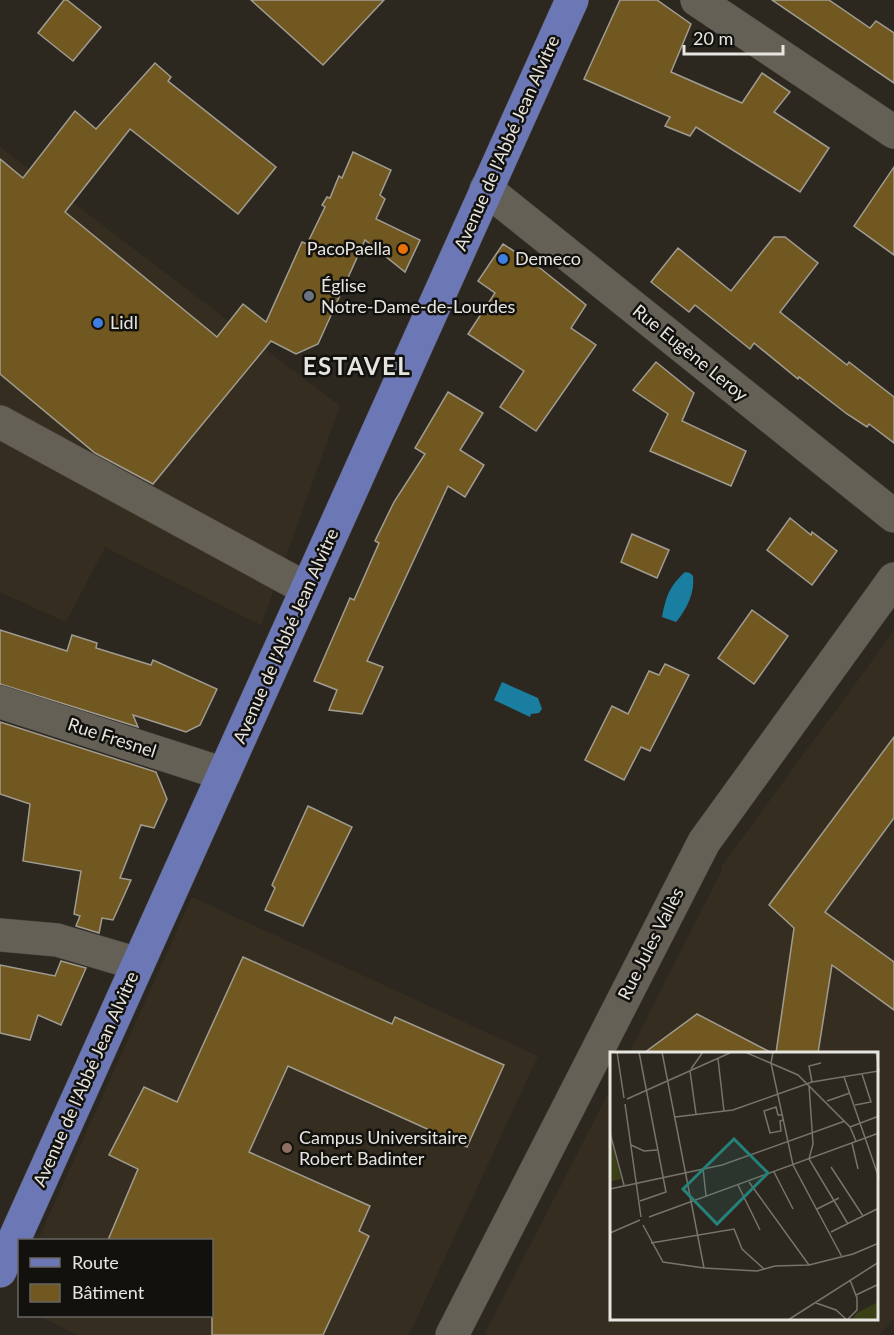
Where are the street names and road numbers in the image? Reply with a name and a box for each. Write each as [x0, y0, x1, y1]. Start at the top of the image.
street label: Avenue de l'Abbé Jean Alvitre [449, 32, 564, 254]
street label: Rue Eugène Leroy [629, 299, 753, 406]
street label: Avenue de l'Abbé Jean Alvitre [228, 525, 343, 747]
street label: Rue Fresnel [65, 712, 159, 762]
street label: Rue Jules Vallès [612, 884, 688, 1003]
street label: Avenue de l'Abbé Jean Alvitre [28, 968, 143, 1190]

